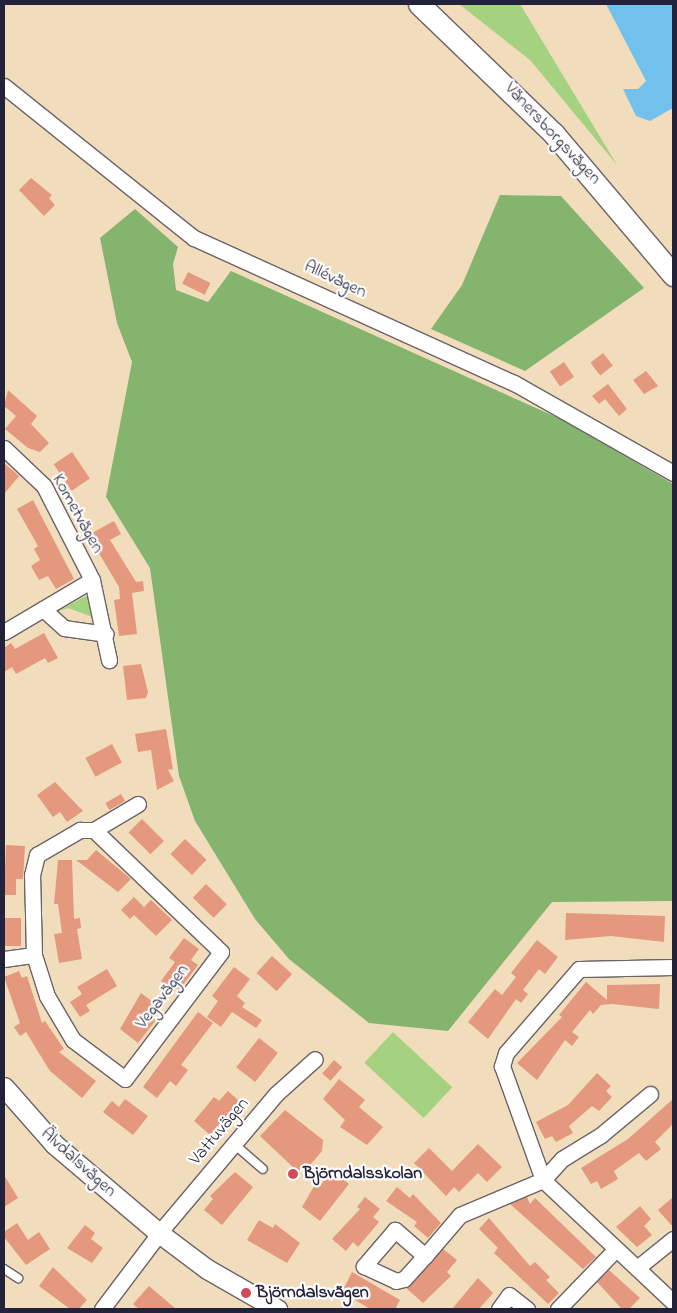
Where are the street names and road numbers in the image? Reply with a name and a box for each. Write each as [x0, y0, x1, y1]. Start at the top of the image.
street label: Vänersborgsvägen [499, 78, 605, 190]
street label: Allévägen [300, 256, 370, 304]
street label: Kometvägen [46, 471, 108, 557]
street label: Vegavägen [132, 960, 194, 1034]
street label: Vattuvägen [185, 1094, 255, 1170]
street label: Älvdalsvägen [36, 1123, 120, 1203]

